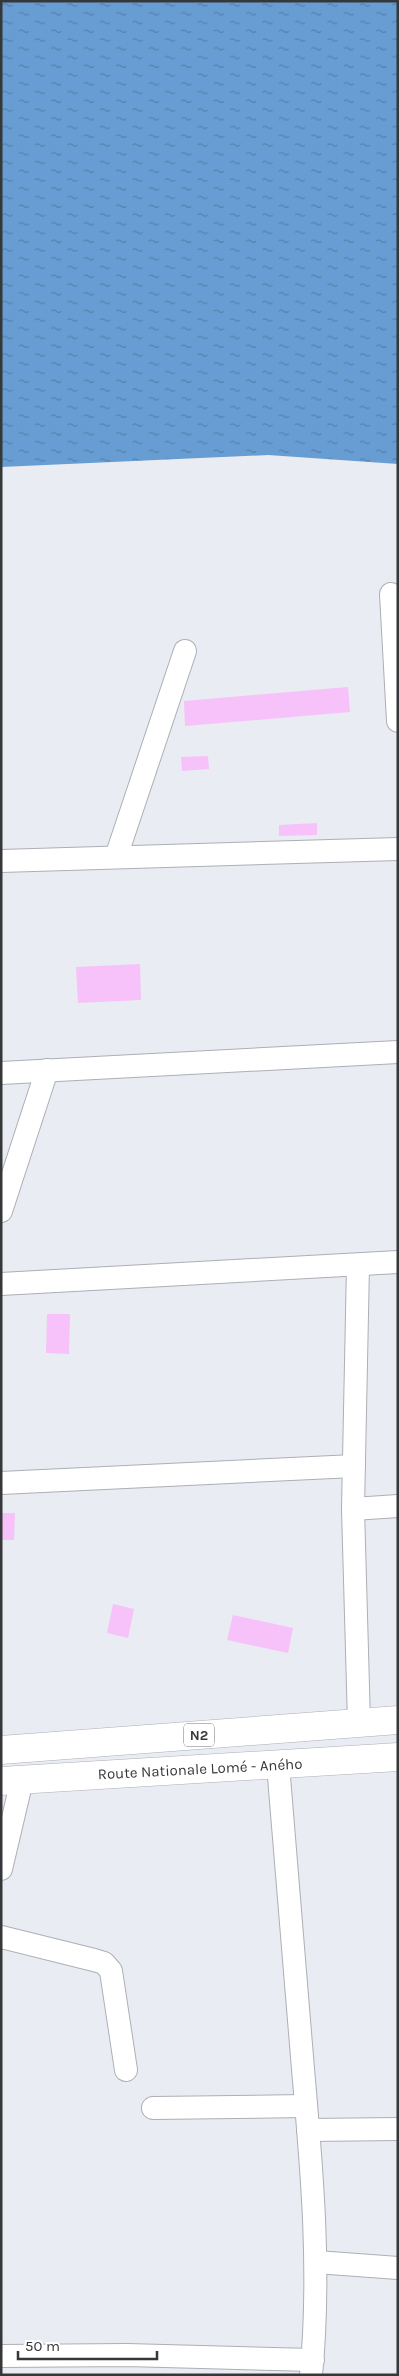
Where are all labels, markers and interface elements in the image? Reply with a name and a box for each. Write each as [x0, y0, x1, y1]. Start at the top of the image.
road number: N2 [184, 1724, 214, 1746]
street label: Route Nationale Lomé - Aného [97, 1755, 303, 1783]
scale bar [18, 2328, 156, 2360]
text: 50 m [25, 2337, 60, 2355]

